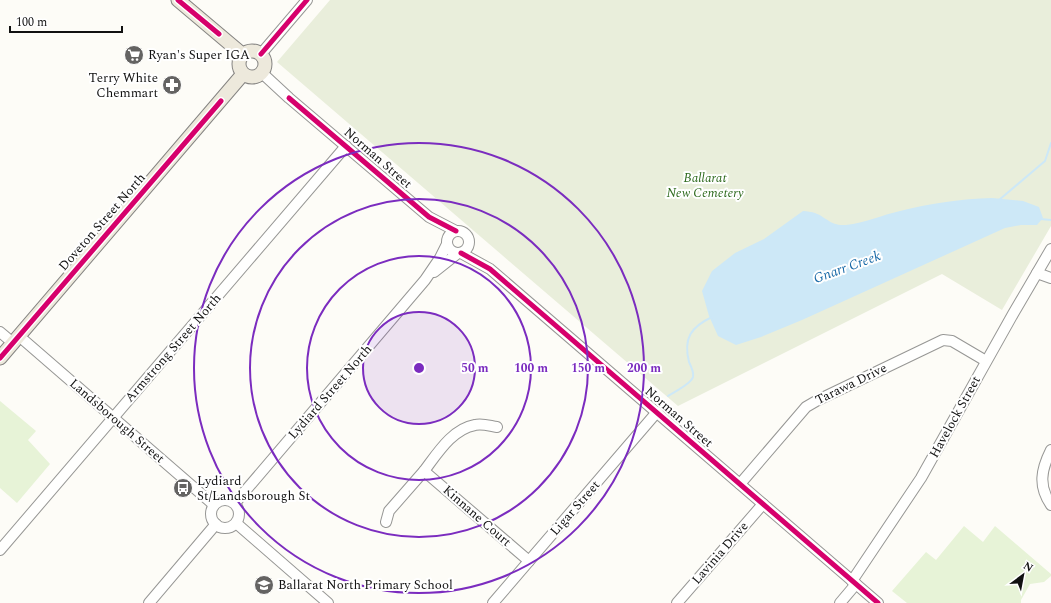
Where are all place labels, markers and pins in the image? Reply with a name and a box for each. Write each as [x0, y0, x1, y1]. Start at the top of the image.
supermarket icon: Ryan's Super IGA [123, 44, 145, 66]
place label: Ryan's Super IGA [148, 45, 250, 65]
place label: Terry White Chemmart [89, 68, 158, 103]
pharmacy icon: Terry White Chemmart [161, 74, 183, 96]
centre of rings [412, 361, 426, 375]
place label: Lydiard St/Landsborough St [197, 471, 310, 506]
bus stop icon: Lydiard St/Landsborough St [172, 477, 194, 499]
school or university icon: Ballarat North Primary School [253, 574, 275, 596]
place label: Ballarat North Primary School [278, 575, 453, 595]

